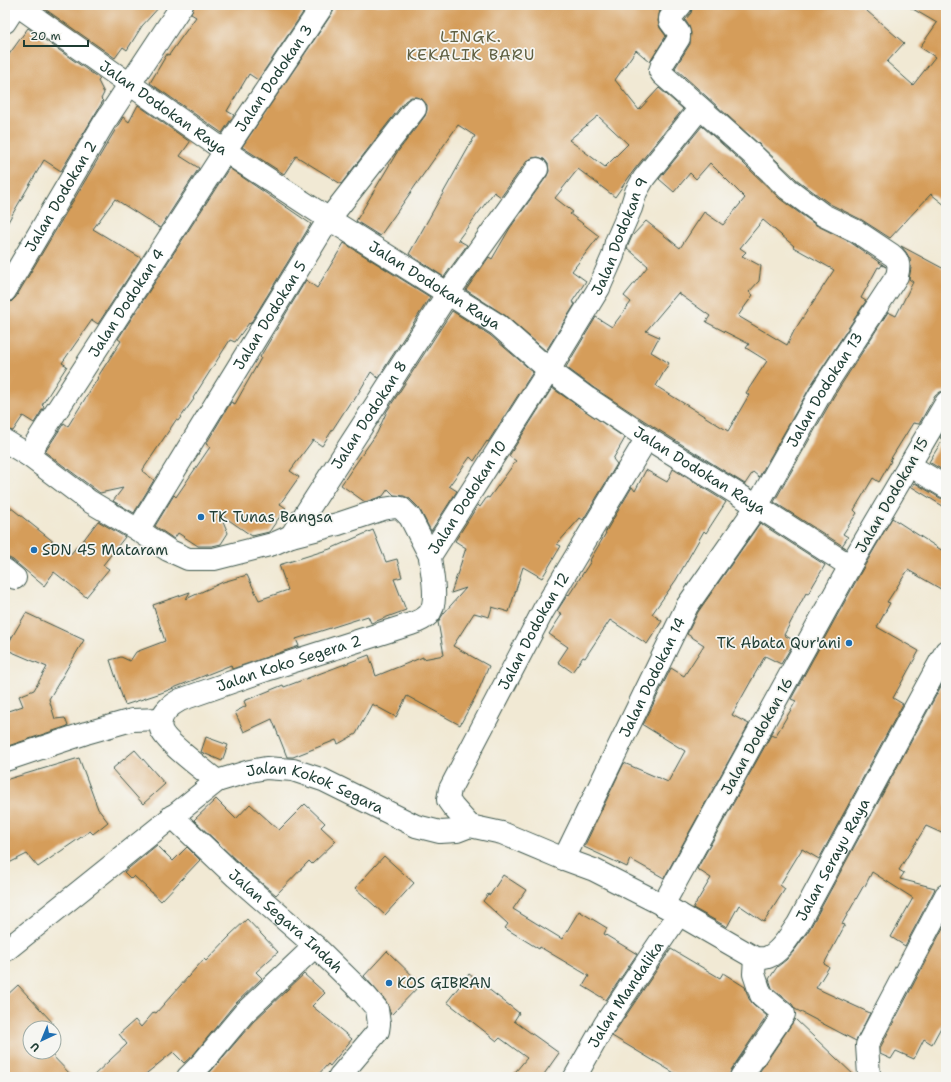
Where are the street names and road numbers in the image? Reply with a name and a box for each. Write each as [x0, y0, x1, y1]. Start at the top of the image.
street label: Jalan Dodokan 3 [231, 20, 317, 136]
street label: Jalan Dodokan Raya [95, 56, 232, 160]
street label: Jalan Dodokan 2 [20, 137, 101, 255]
street label: Jalan Dodokan 9 [587, 174, 652, 299]
street label: Jalan Dodokan Raya [365, 236, 505, 334]
street label: Jalan Dodokan 4 [84, 245, 169, 361]
street label: Jalan Dodokan 5 [229, 257, 311, 374]
street label: Jalan Dodokan 13 [782, 328, 868, 451]
street label: Jalan Dodokan 8 [327, 357, 412, 473]
street label: Jalan Dodokan Raya [630, 422, 770, 519]
street label: Jalan Dodokan 15 [851, 434, 933, 556]
street label: Jalan Dodokan 10 [424, 437, 511, 558]
street label: Jalan Dodokan 12 [493, 569, 574, 693]
street label: Jalan Dodokan 14 [615, 614, 690, 741]
street label: Jalan Koko Segera 2 [214, 630, 364, 697]
street label: Jalan Dodokan 16 [716, 674, 798, 798]
street label: Jalan Kokok Segara [244, 758, 387, 819]
street label: Jalan Serayu Raya [791, 794, 875, 925]
street label: Jalan Segara Indah [224, 865, 347, 978]
street label: Jalan Mandalika [584, 937, 668, 1051]

